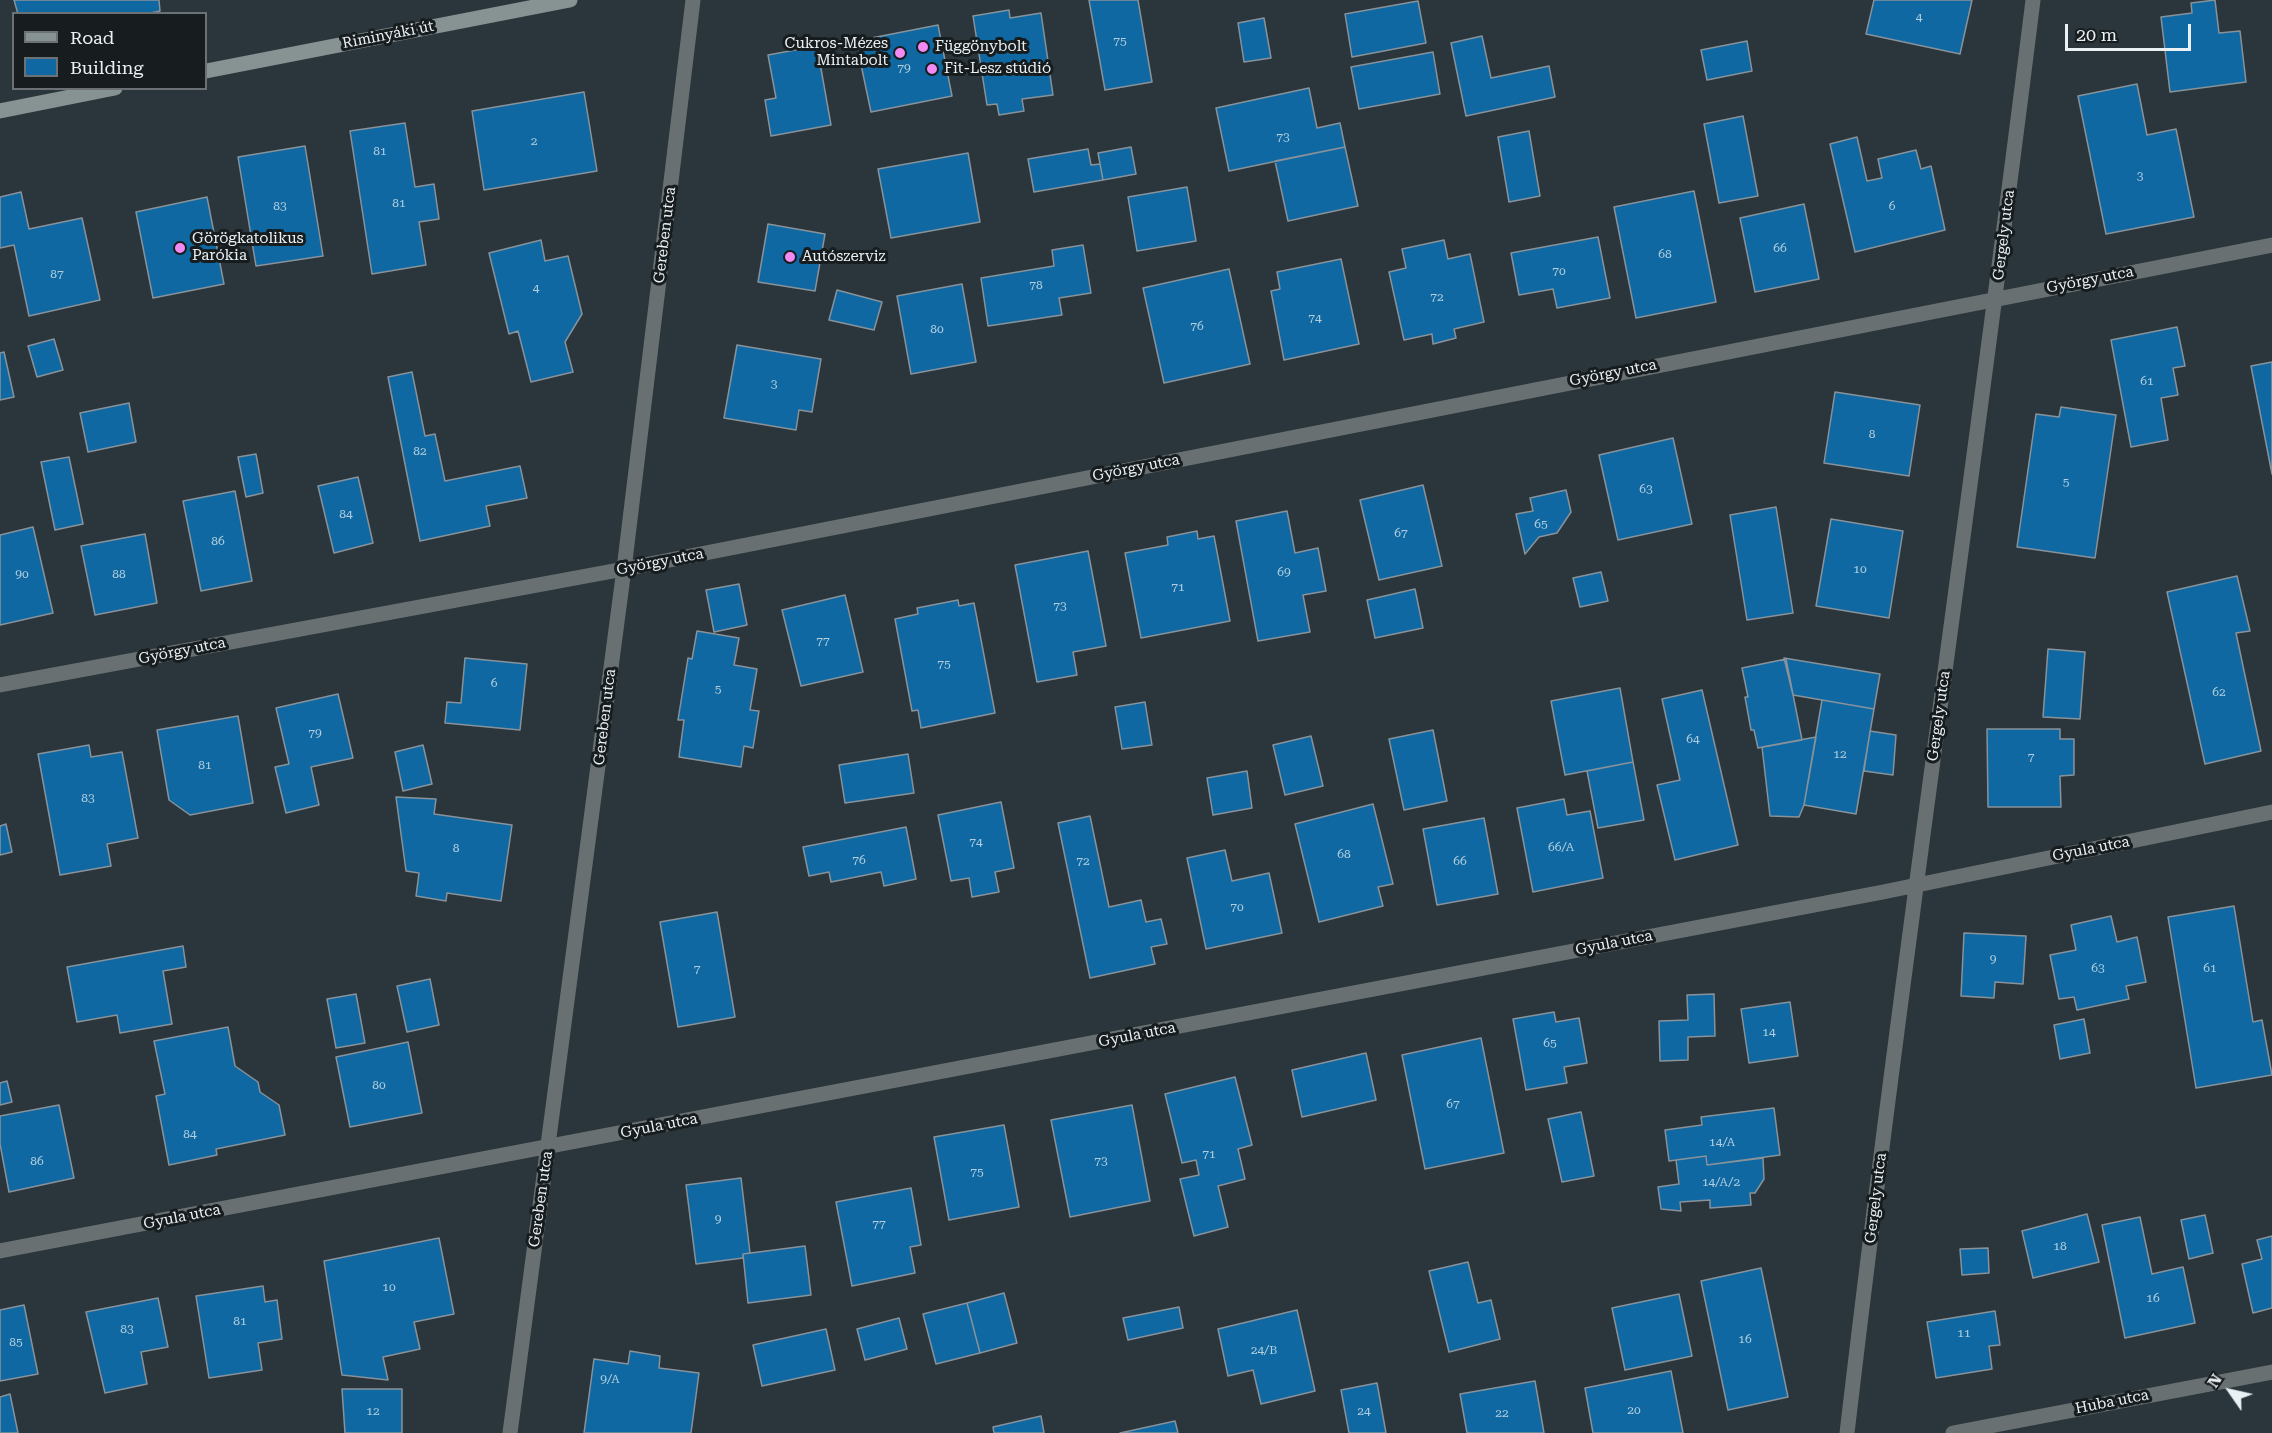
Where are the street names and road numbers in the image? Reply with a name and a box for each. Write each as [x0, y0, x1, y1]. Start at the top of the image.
street label: Riminyáki út [341, 17, 435, 53]
street label: Gereben utca [650, 186, 680, 284]
street label: Gergely utca [1990, 189, 2018, 281]
street label: György utca [2045, 263, 2135, 297]
street label: György utca [1568, 356, 1658, 390]
street label: György utca [1091, 451, 1181, 485]
street label: György utca [615, 545, 705, 579]
street label: György utca [137, 634, 227, 668]
street label: Gereben utca [590, 668, 620, 766]
street label: Gergely utca [1924, 670, 1954, 762]
street label: Gyula utca [2051, 833, 2131, 865]
street label: Gyula utca [1574, 927, 1654, 959]
street label: Gyula utca [1097, 1019, 1177, 1051]
street label: Gyula utca [619, 1110, 699, 1142]
street label: Gereben utca [525, 1150, 557, 1248]
street label: Gergely utca [1862, 1152, 1890, 1244]
street label: Gyula utca [142, 1201, 222, 1233]
street label: Huba utca [2074, 1386, 2150, 1418]

